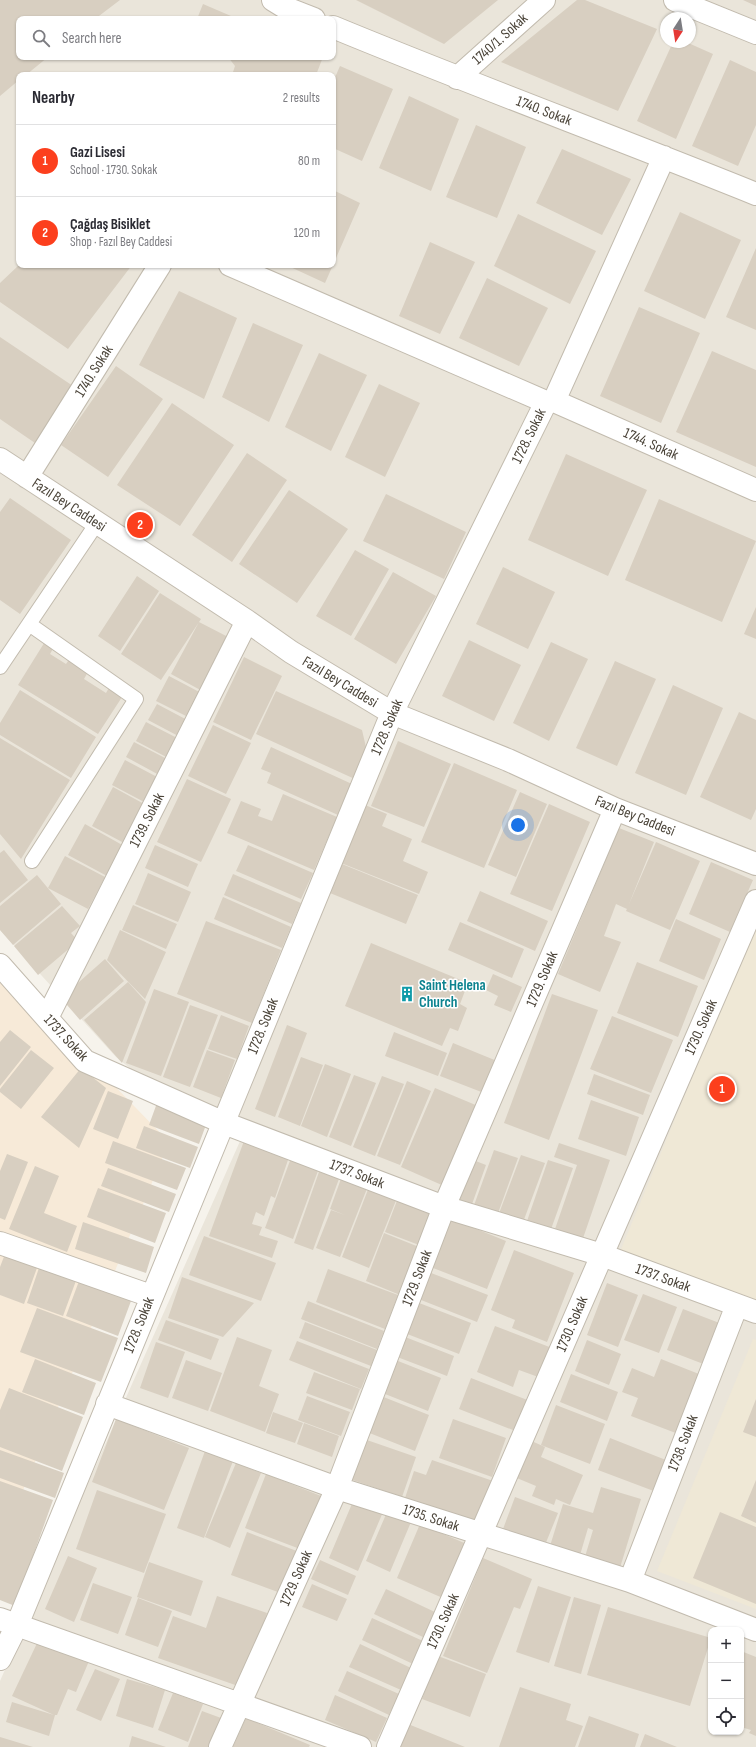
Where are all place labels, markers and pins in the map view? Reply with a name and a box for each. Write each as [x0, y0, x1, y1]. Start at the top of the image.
pin: 2 [127, 510, 153, 540]
place label: Saint Helena Church [419, 976, 486, 1012]
building icon: Saint Helena Church [398, 985, 416, 1003]
pin: 1 [709, 1074, 735, 1104]

